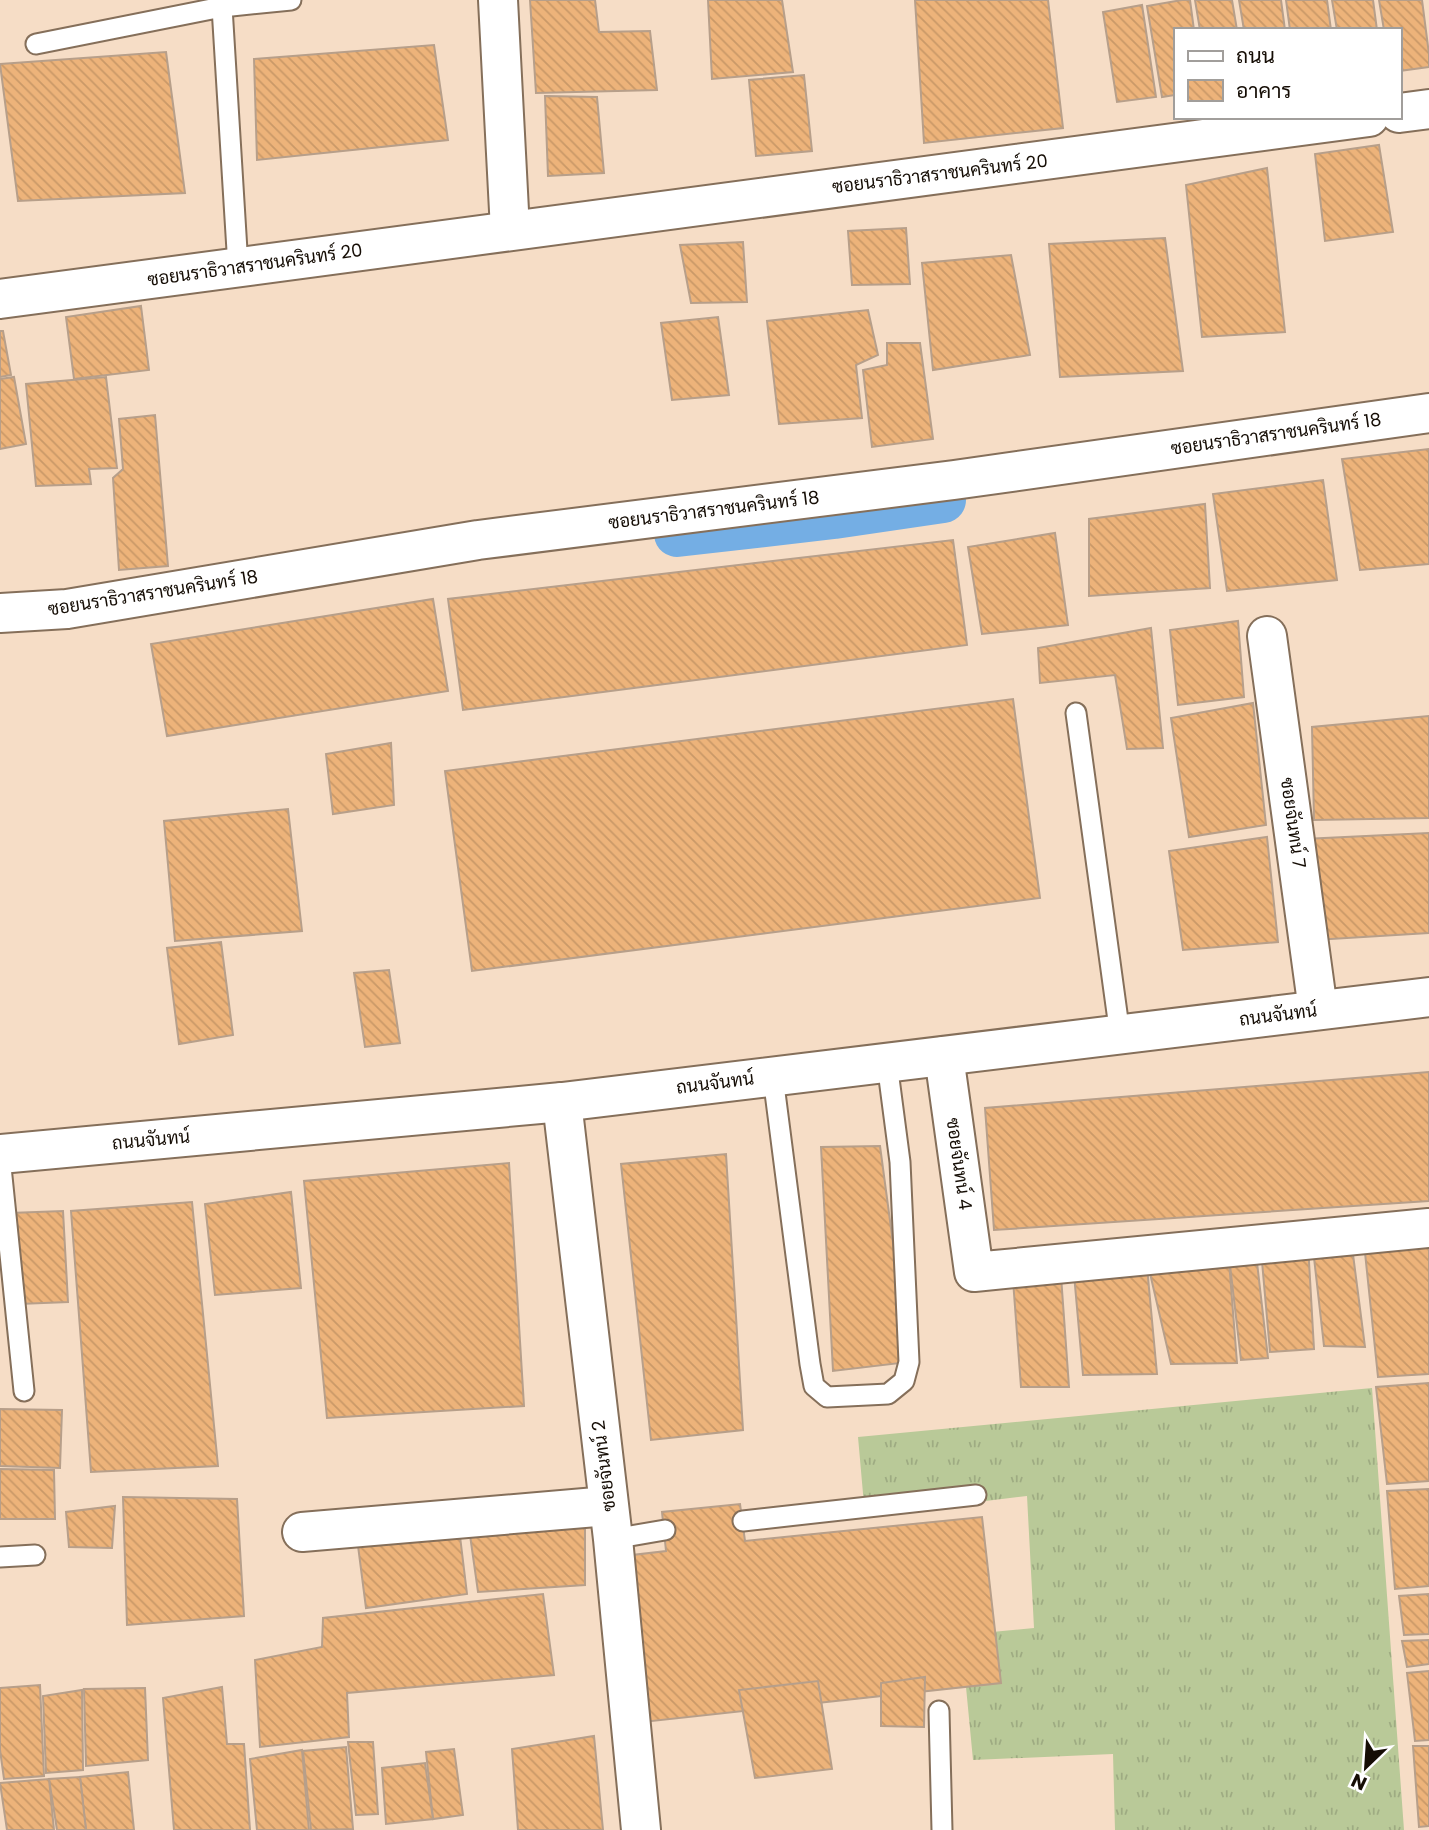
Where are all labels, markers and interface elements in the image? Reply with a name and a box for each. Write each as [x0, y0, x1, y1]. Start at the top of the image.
legend [1174, 28, 1401, 119]
text: ถนน [1236, 41, 1275, 70]
text: อาคาร [1236, 76, 1292, 105]
street label: ซอยนราธิวาสราชนครินทร์ 20 [831, 148, 1049, 199]
street label: ซอยนราธิวาสราชนครินทร์ 20 [146, 237, 364, 292]
street label: ซอยนราธิวาสราชนครินทร์ 18 [1169, 406, 1383, 461]
street label: ซอยนราธิวาสราชนครินทร์ 18 [607, 484, 821, 535]
street label: ซอยนราธิวาสราชนครินทร์ 18 [46, 564, 260, 621]
street label: ซอยจันทน์ 7 [1275, 776, 1312, 870]
street label: ถนนจันทน์ [1238, 997, 1318, 1032]
street label: ถนนจันทน์ [675, 1065, 755, 1100]
street label: ซอยจันทน์ 4 [941, 1116, 978, 1212]
street label: ถนนจันทน์ [111, 1124, 191, 1155]
street label: ซอยจันทน์ 2 [585, 1419, 622, 1513]
north arrow [1331, 1732, 1401, 1802]
text: N [1347, 1767, 1371, 1797]

